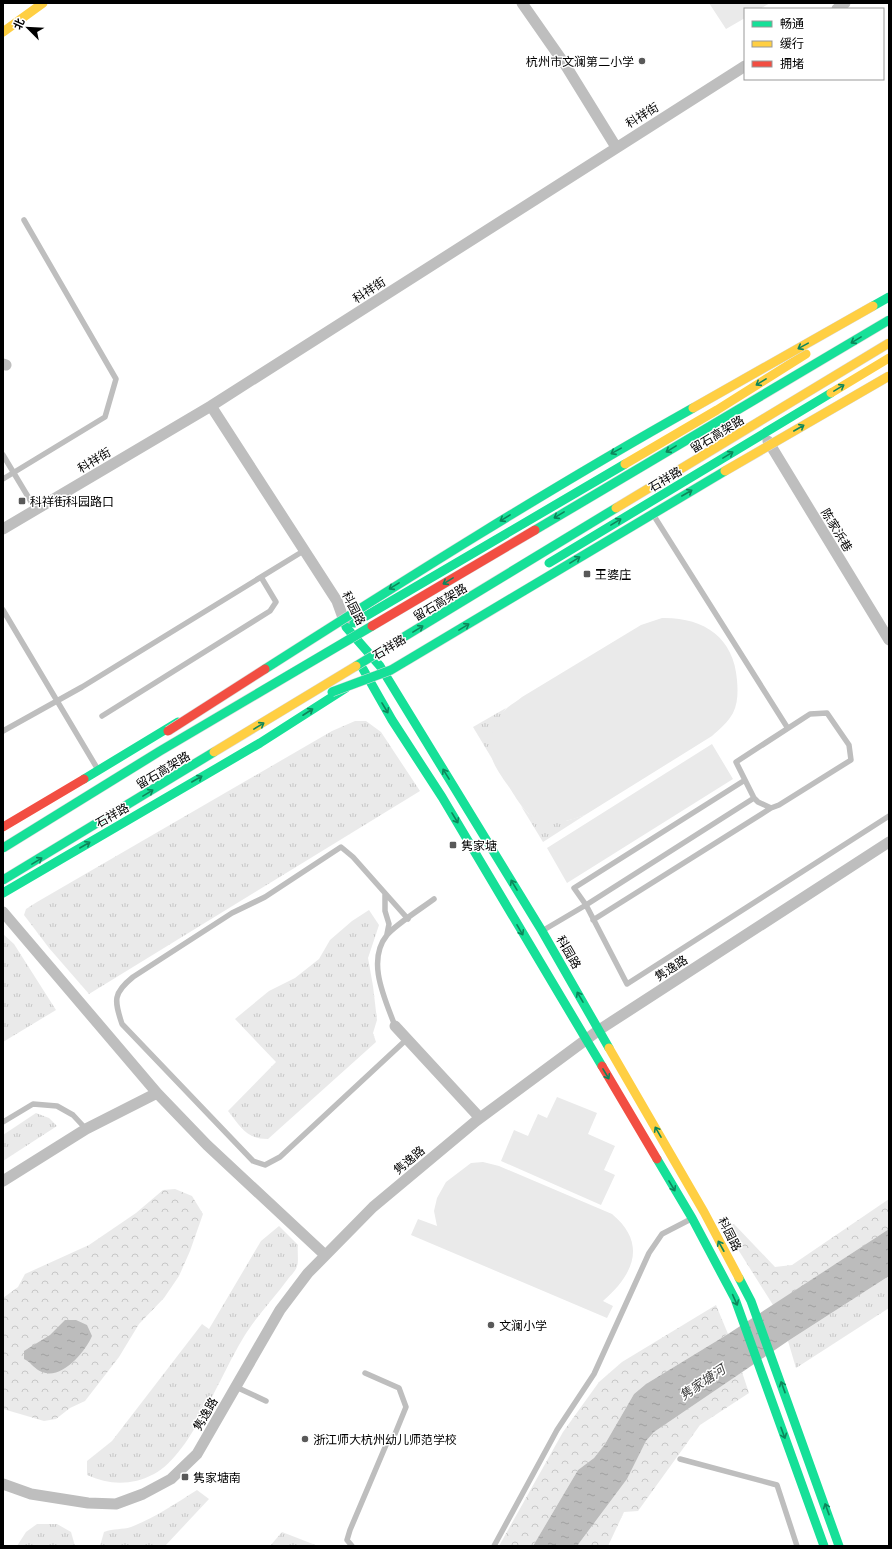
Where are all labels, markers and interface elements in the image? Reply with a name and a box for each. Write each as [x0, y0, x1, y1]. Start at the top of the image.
north arrow [8, 8, 48, 48]
legend [744, 8, 884, 80]
text: 北 [11, 16, 27, 31]
text: 畅通 [780, 17, 804, 30]
text: 缓行 [780, 37, 804, 50]
place label: 杭州市文澜第二小学 [526, 55, 634, 68]
marker: 杭州市文澜第二小学 [637, 56, 647, 66]
text: 拥堵 [780, 57, 804, 70]
street label: 科祥街 [623, 100, 661, 130]
street label: 科祥街 [350, 275, 388, 305]
one-way arrow [851, 336, 862, 344]
one-way arrow [797, 343, 809, 350]
one-way arrow [756, 378, 767, 386]
one-way arrow [833, 384, 845, 392]
street label: 留石高架路 [688, 413, 746, 455]
one-way arrow [793, 424, 805, 432]
street label: 科祥街 [75, 445, 113, 475]
one-way arrow [665, 445, 677, 453]
one-way arrow [610, 447, 622, 455]
one-way arrow [722, 451, 734, 459]
street label: 石祥路 [646, 464, 684, 494]
one-way arrow [681, 489, 693, 497]
place label: 科祥街科园路口 [30, 495, 114, 508]
marker: 科祥街科园路口 [17, 496, 27, 506]
street label: 陈家浜巷 [819, 506, 855, 554]
one-way arrow [554, 511, 565, 519]
one-way arrow [499, 515, 511, 523]
one-way arrow [610, 518, 622, 526]
one-way arrow [569, 556, 580, 564]
place label: 王婆庄 [595, 568, 631, 581]
marker: 王婆庄 [582, 569, 592, 579]
one-way arrow [442, 578, 454, 586]
street label: 留石高架路 [411, 581, 469, 623]
one-way arrow [389, 582, 400, 590]
street label: 科园路 [340, 589, 368, 627]
one-way arrow [458, 623, 470, 631]
one-way arrow [412, 625, 424, 633]
street label: 石祥路 [370, 632, 408, 662]
one-way arrow [382, 702, 390, 714]
one-way arrow [302, 708, 313, 716]
one-way arrow [253, 722, 264, 730]
street label: 留石高架路 [134, 749, 192, 791]
one-way arrow [441, 768, 449, 780]
one-way arrow [191, 775, 203, 783]
one-way arrow [142, 789, 154, 797]
street label: 石祥路 [93, 800, 131, 830]
one-way arrow [451, 812, 459, 824]
place label: 隽家塘 [461, 839, 497, 852]
marker: 隽家塘 [448, 840, 458, 850]
one-way arrow [79, 841, 91, 849]
one-way arrow [31, 856, 43, 864]
one-way arrow [509, 879, 517, 891]
one-way arrow [517, 924, 525, 936]
street label: 科园路 [554, 933, 584, 971]
street label: 隽逸路 [652, 953, 690, 983]
one-way arrow [575, 991, 583, 1003]
one-way arrow [602, 1068, 610, 1080]
one-way arrow [653, 1126, 661, 1138]
street label: 隽逸路 [391, 1143, 427, 1177]
one-way arrow [669, 1180, 677, 1192]
street label: 科园路 [716, 1215, 744, 1253]
one-way arrow [716, 1240, 724, 1252]
one-way arrow [731, 1293, 739, 1305]
place label: 文澜小学 [499, 1319, 547, 1332]
marker: 文澜小学 [486, 1320, 496, 1330]
water label: 隽家塘河 [677, 1360, 730, 1402]
one-way arrow [779, 1380, 786, 1393]
street label: 隽逸路 [190, 1395, 220, 1433]
one-way arrow [779, 1427, 787, 1439]
place label: 浙江师大杭州幼儿师范学校 [313, 1433, 457, 1446]
marker: 浙江师大杭州幼儿师范学校 [300, 1434, 310, 1444]
place label: 隽家塘南 [193, 1471, 241, 1484]
marker: 隽家塘南 [180, 1472, 190, 1482]
one-way arrow [823, 1503, 831, 1515]

